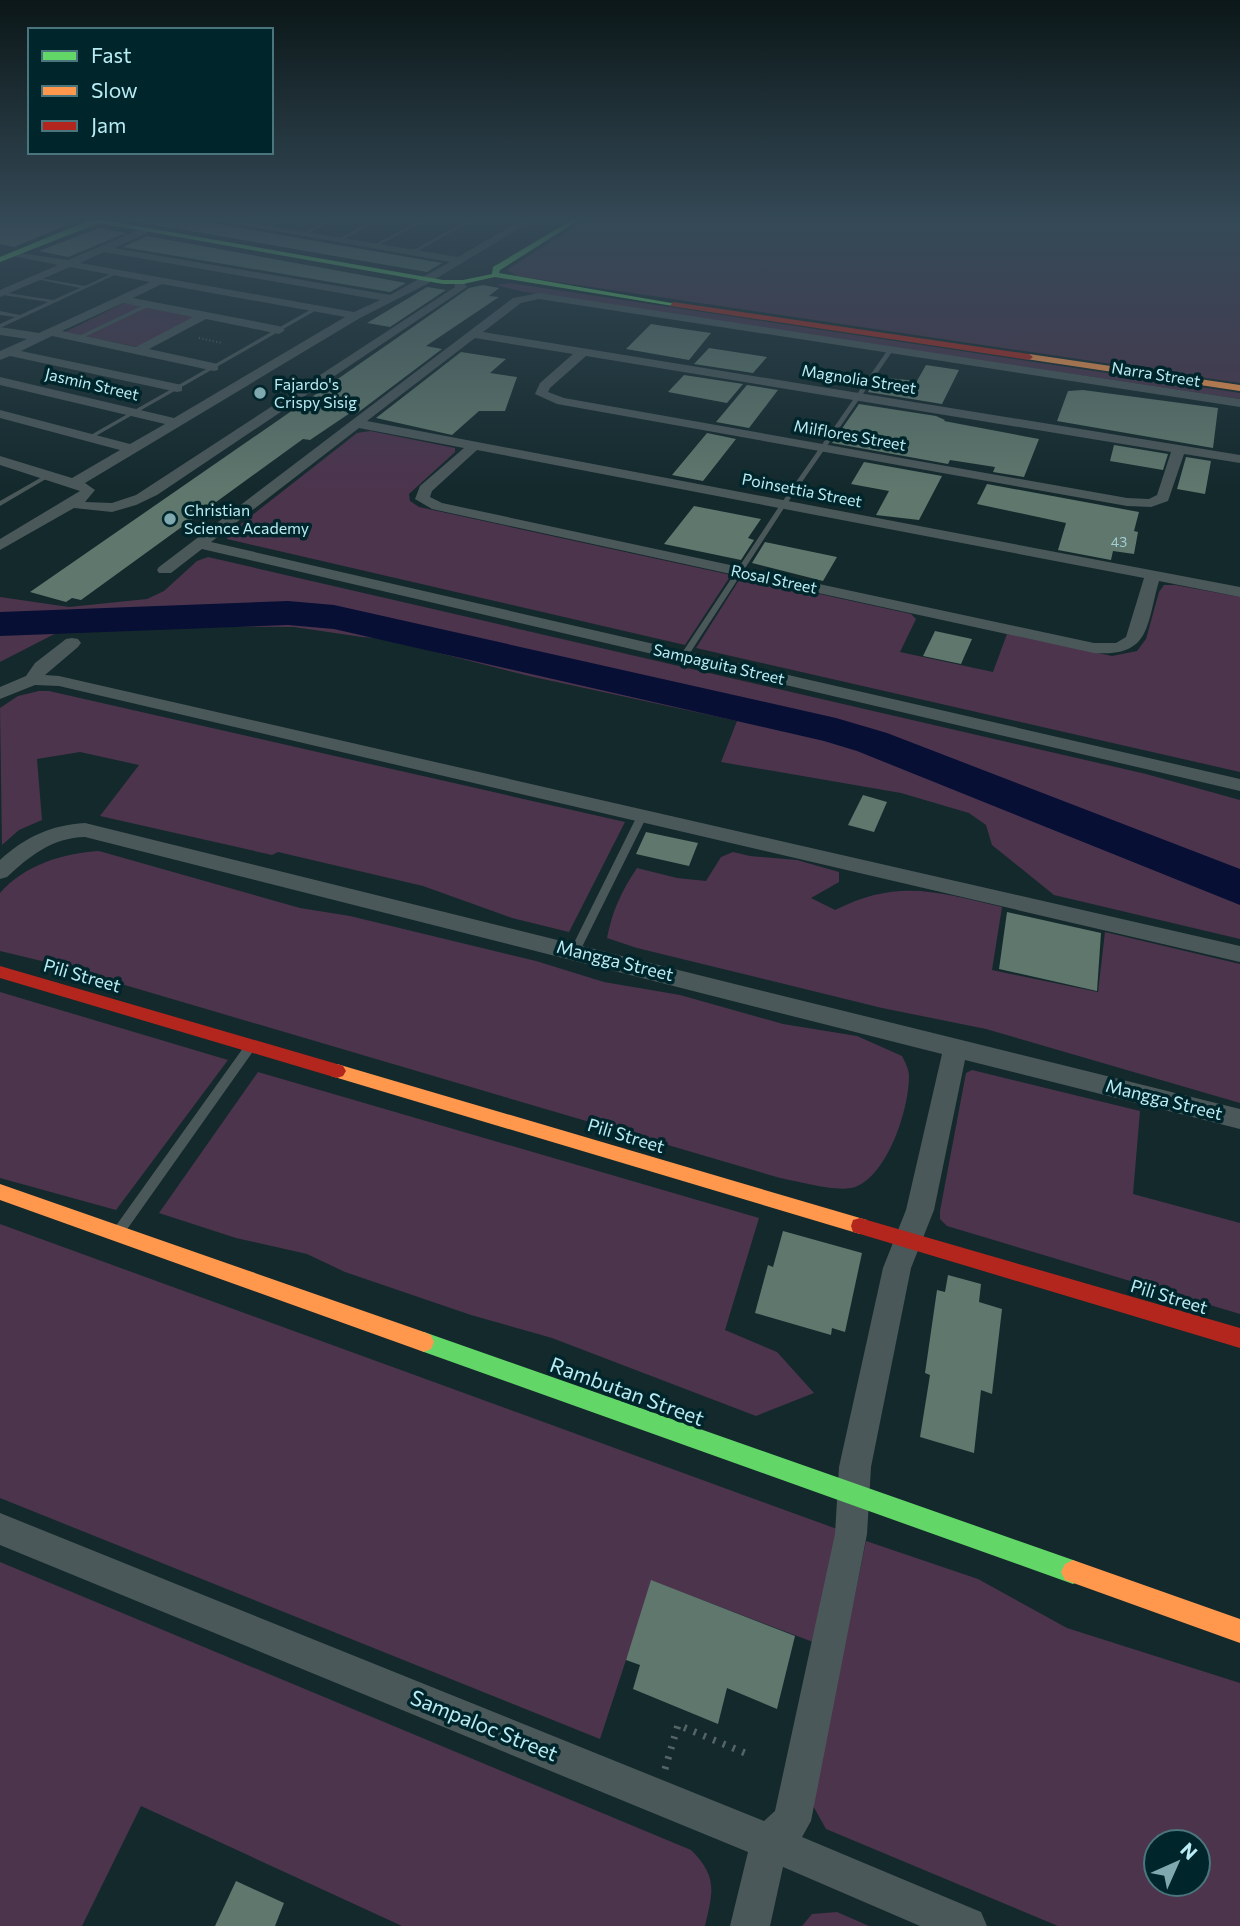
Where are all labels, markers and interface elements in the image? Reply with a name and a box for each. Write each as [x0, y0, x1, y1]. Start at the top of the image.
legend [28, 28, 273, 154]
text: Fast [91, 42, 132, 67]
text: Slow [91, 77, 138, 102]
text: Jam [91, 112, 126, 137]
street label: Narra Street [1110, 357, 1202, 390]
street label: Magnolia Street [800, 360, 918, 397]
street label: Jasmin Street [43, 363, 141, 404]
place label: Fajardo's Crispy Sisig [274, 374, 357, 411]
marker: Fajardo's Crispy Sisig [252, 385, 268, 401]
street label: Milflores Street [793, 415, 908, 454]
street label: Poinsettia Street [740, 469, 864, 511]
place label: Christian Science Academy [184, 500, 309, 537]
marker: Christian Science Academy [162, 511, 178, 527]
house number: 43 [1111, 533, 1127, 550]
street label: Rosal Street [729, 560, 819, 597]
street label: Sampaguita Street [651, 639, 787, 688]
street label: Mangga Street [554, 935, 676, 985]
street label: Pili Street [41, 954, 123, 997]
street label: Mangga Street [1103, 1074, 1225, 1124]
street label: Pili Street [585, 1113, 667, 1157]
street label: Pili Street [1128, 1274, 1210, 1318]
street label: Rambutan Street [547, 1351, 708, 1430]
street label: Sampaloc Street [407, 1684, 562, 1766]
north arrow [1142, 1828, 1212, 1898]
text: N [1176, 1837, 1203, 1864]

